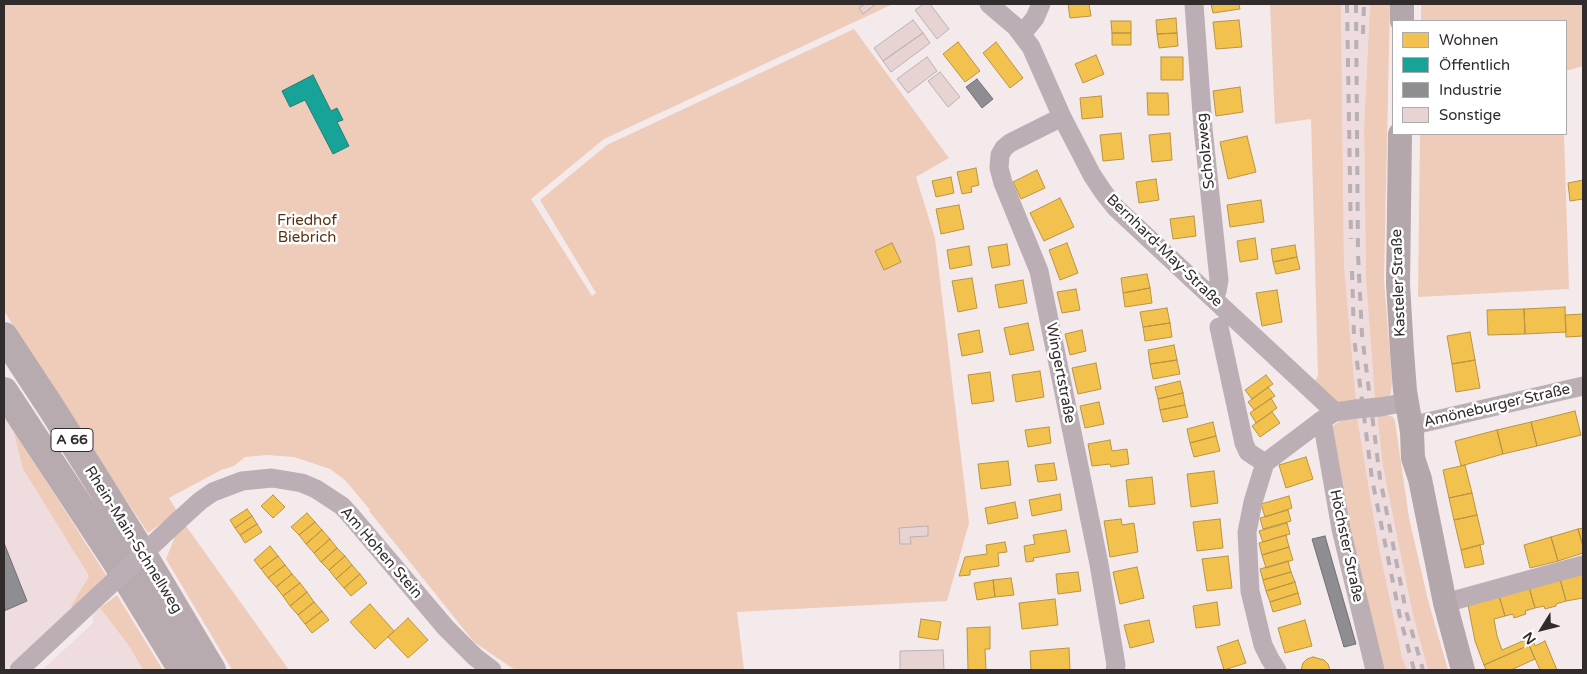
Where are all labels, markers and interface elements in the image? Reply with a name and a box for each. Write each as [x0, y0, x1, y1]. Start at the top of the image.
legend [1392, 20, 1567, 135]
text: Wohnen [1439, 31, 1499, 49]
text: Öffentlich [1439, 56, 1510, 74]
text: Industrie [1439, 81, 1502, 99]
text: Sonstige [1439, 106, 1501, 124]
street label: Scholzweg [1193, 112, 1219, 190]
street label: Bernhard-May-Straße [1102, 191, 1226, 311]
park label: Friedhof Biebrich [277, 212, 337, 247]
street label: Kasteler Straße [1388, 229, 1410, 337]
street label: Wingertstraße [1041, 321, 1079, 425]
street label: Amöneburger Straße [1422, 380, 1572, 432]
road number: A 66 [51, 428, 93, 452]
street label: Rhein-Main-Schnellweg [80, 463, 186, 617]
street label: Höchster Straße [1325, 488, 1367, 604]
street label: Am Hohen Stein [336, 503, 426, 603]
north arrow [1517, 604, 1567, 654]
text: N [1519, 629, 1540, 648]

